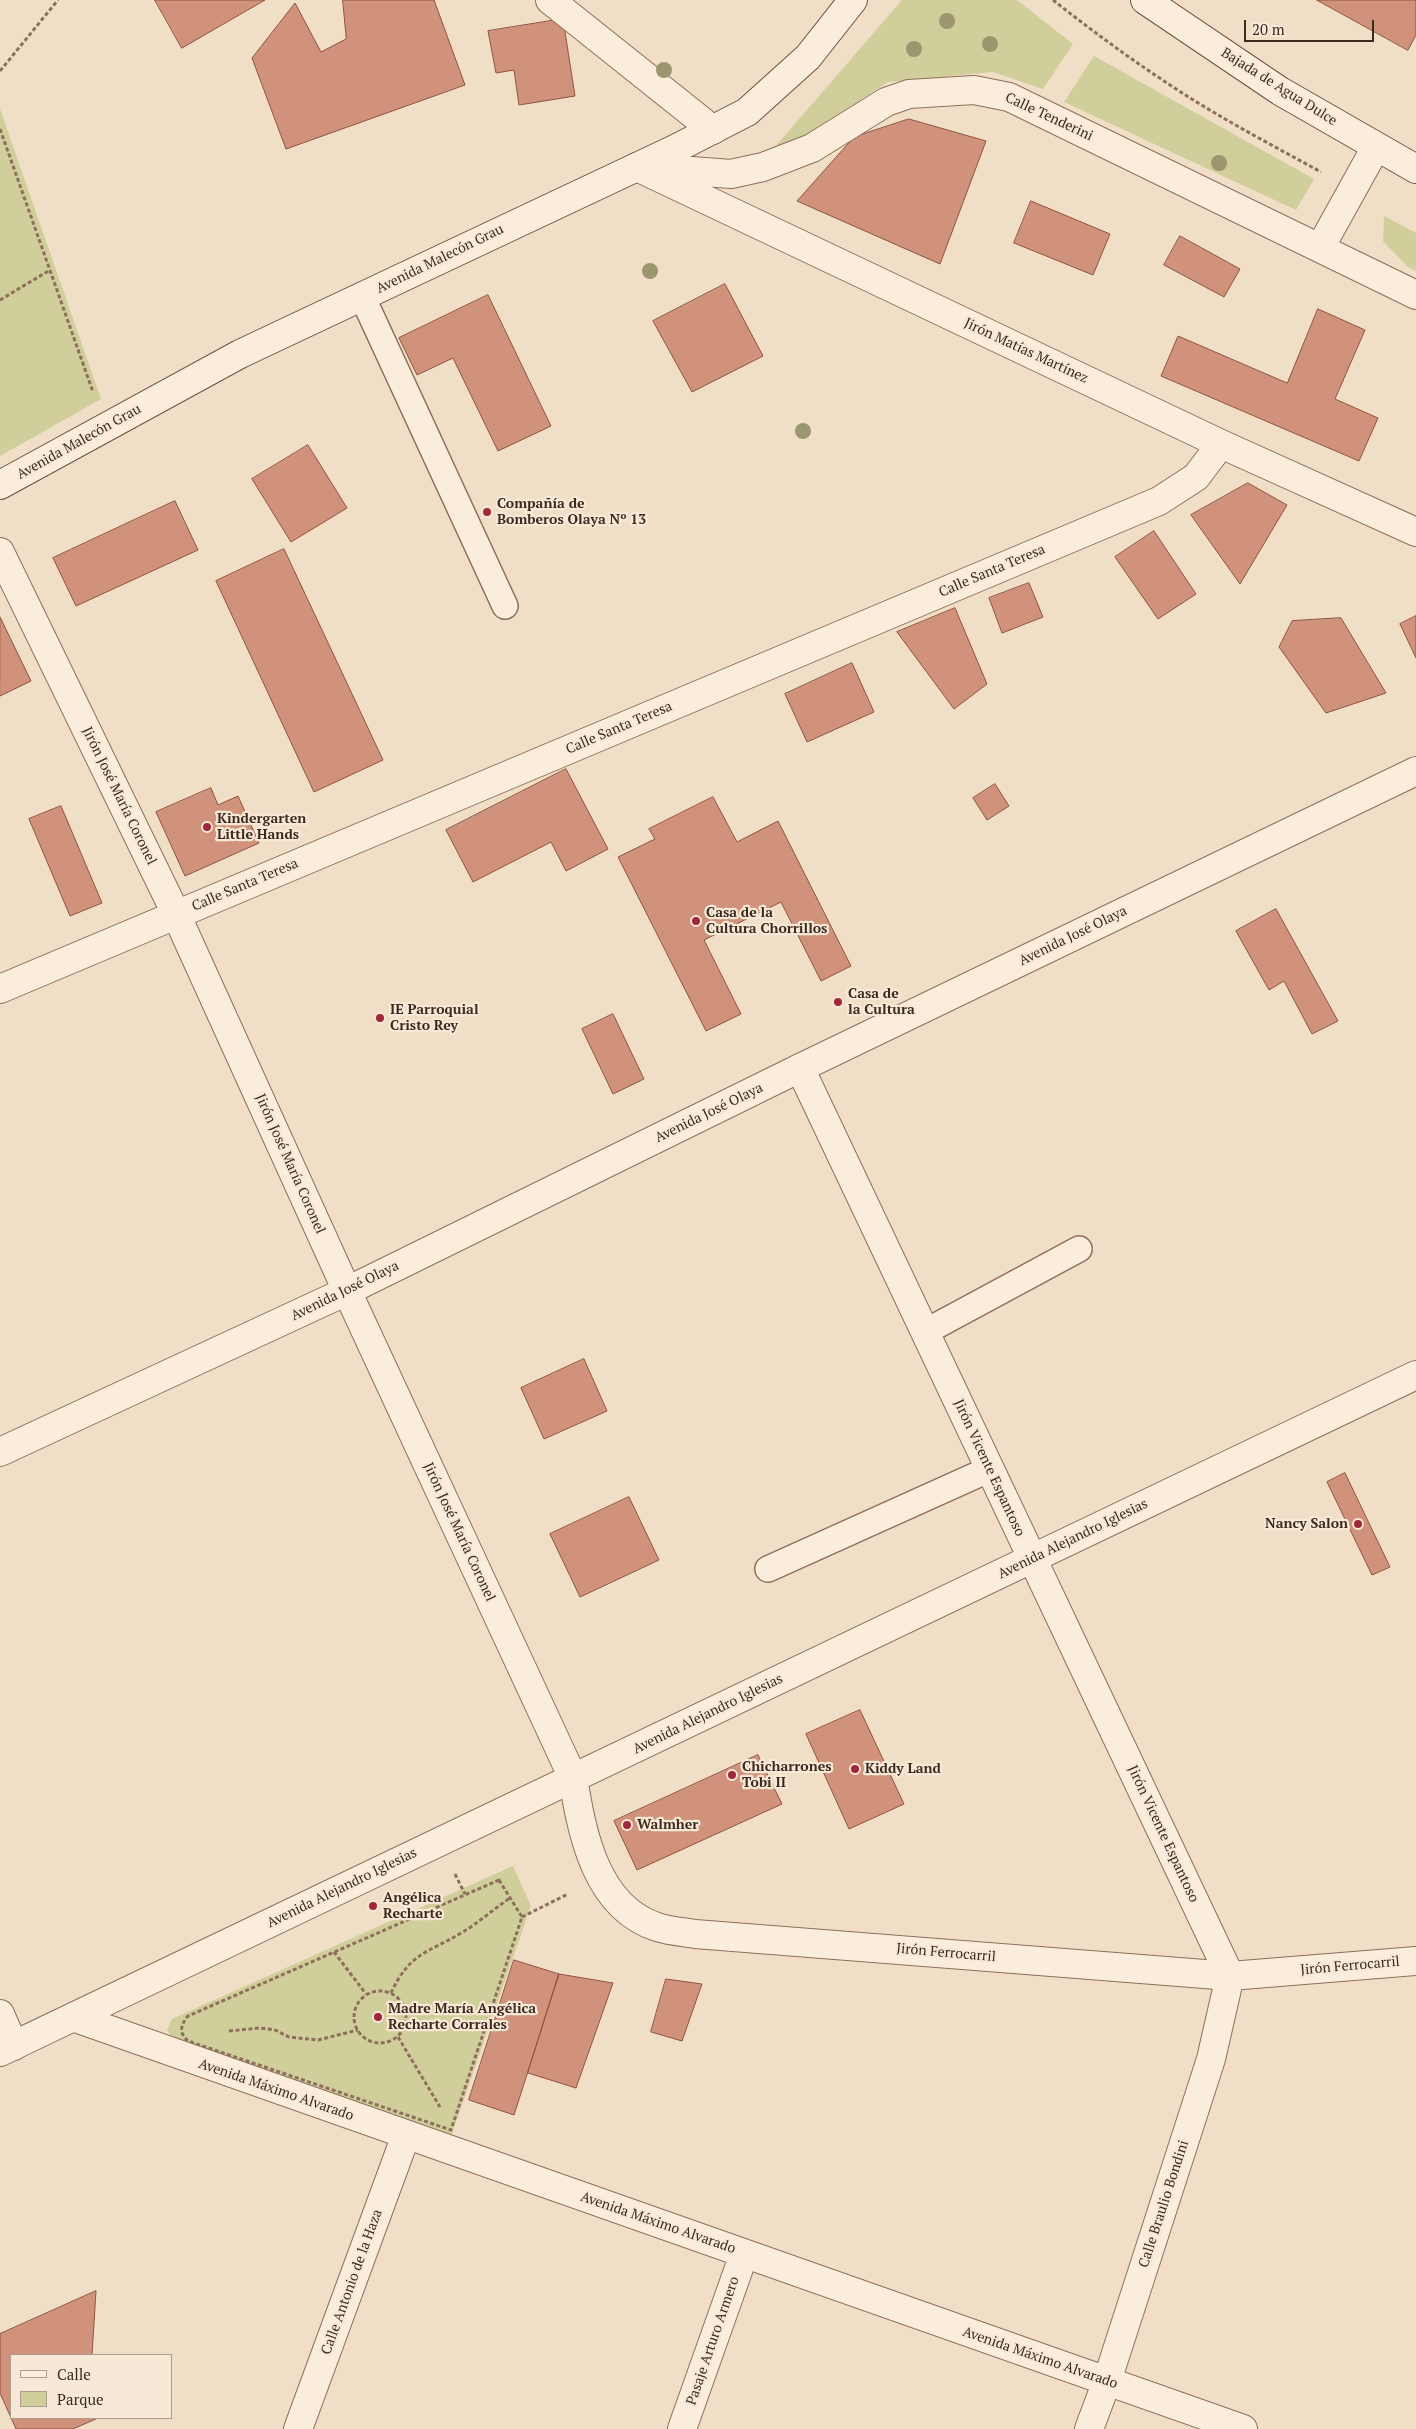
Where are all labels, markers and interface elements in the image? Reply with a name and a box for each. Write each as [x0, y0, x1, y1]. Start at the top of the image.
scale bar [1246, 10, 1376, 42]
text: 20 m [1252, 19, 1285, 39]
street label: Bajada de Agua Dulce [1218, 44, 1340, 130]
street label: Calle Tenderini [1002, 89, 1096, 145]
street label: Avenida Malecón Grau [374, 221, 506, 297]
street label: Jirón Matías Martínez [961, 315, 1091, 387]
street label: Avenida Malecón Grau [14, 401, 144, 483]
place label: Compañía de Bomberos Olaya Nº 13 [497, 496, 646, 528]
marker: Compañía de Bomberos Olaya Nº 13 [481, 506, 493, 518]
street label: Calle Santa Teresa [936, 541, 1048, 601]
street label: Calle Santa Teresa [563, 698, 675, 758]
street label: Jirón José María Coronel [78, 724, 160, 868]
place label: Kindergarten Little Hands [217, 811, 306, 844]
marker: Kindergarten Little Hands [201, 821, 213, 833]
street label: Calle Santa Teresa [189, 855, 301, 915]
street label: Avenida José Olaya [1016, 903, 1130, 969]
place label: Casa de la Cultura Chorrillos [706, 905, 827, 938]
marker: Casa de la Cultura Chorrillos [690, 915, 702, 927]
place label: Casa de la Cultura [848, 986, 915, 1019]
marker: Casa de la Cultura [832, 996, 844, 1008]
place label: IE Parroquial Cristo Rey [390, 1002, 479, 1034]
marker: IE Parroquial Cristo Rey [374, 1012, 386, 1024]
street label: Avenida José Olaya [652, 1080, 766, 1146]
street label: Jirón José María Coronel [252, 1092, 328, 1236]
street label: Avenida José Olaya [288, 1258, 402, 1324]
street label: Jirón Vicente Espantoso [950, 1397, 1028, 1539]
street label: Jirón José María Coronel [419, 1460, 499, 1604]
street label: Avenida Alejandro Iglesias [995, 1495, 1151, 1583]
place label: Nancy Salon [1265, 1516, 1348, 1532]
marker: Nancy Salon [1352, 1518, 1364, 1530]
street label: Avenida Alejandro Iglesias [630, 1670, 786, 1758]
place label: Chicharrones Tobi II [742, 1759, 832, 1791]
place label: Kiddy Land [865, 1761, 941, 1777]
marker: Kiddy Land [849, 1763, 861, 1775]
street label: Jirón Vicente Espantoso [1124, 1763, 1202, 1905]
marker: Chicharrones Tobi II [726, 1769, 738, 1781]
place label: Walmher [637, 1817, 698, 1833]
marker: Walmher [621, 1819, 633, 1831]
street label: Avenida Alejandro Iglesias [264, 1844, 420, 1932]
place label: Angélica Recharte [383, 1890, 443, 1922]
marker: Angélica Recharte [367, 1900, 379, 1912]
street label: Jirón Ferrocarril [896, 1940, 996, 1966]
street label: Jirón Ferrocarril [1300, 1953, 1400, 1979]
place label: Madre María Angélica Recharte Corrales [388, 2001, 536, 2034]
marker: Madre María Angélica Recharte Corrales [372, 2011, 384, 2023]
street label: Avenida Máximo Alvarado [196, 2056, 356, 2124]
street label: Calle Braulio Bondini [1135, 2138, 1193, 2270]
street label: Avenida Máximo Alvarado [578, 2189, 738, 2257]
street label: Calle Antonio de la Haza [318, 2207, 386, 2357]
street label: Pasaje Arturo Armero [683, 2275, 743, 2407]
street label: Avenida Máximo Alvarado [960, 2324, 1120, 2392]
legend [10, 2354, 172, 2419]
text: Calle [57, 2364, 91, 2384]
text: Parque [57, 2389, 104, 2409]

